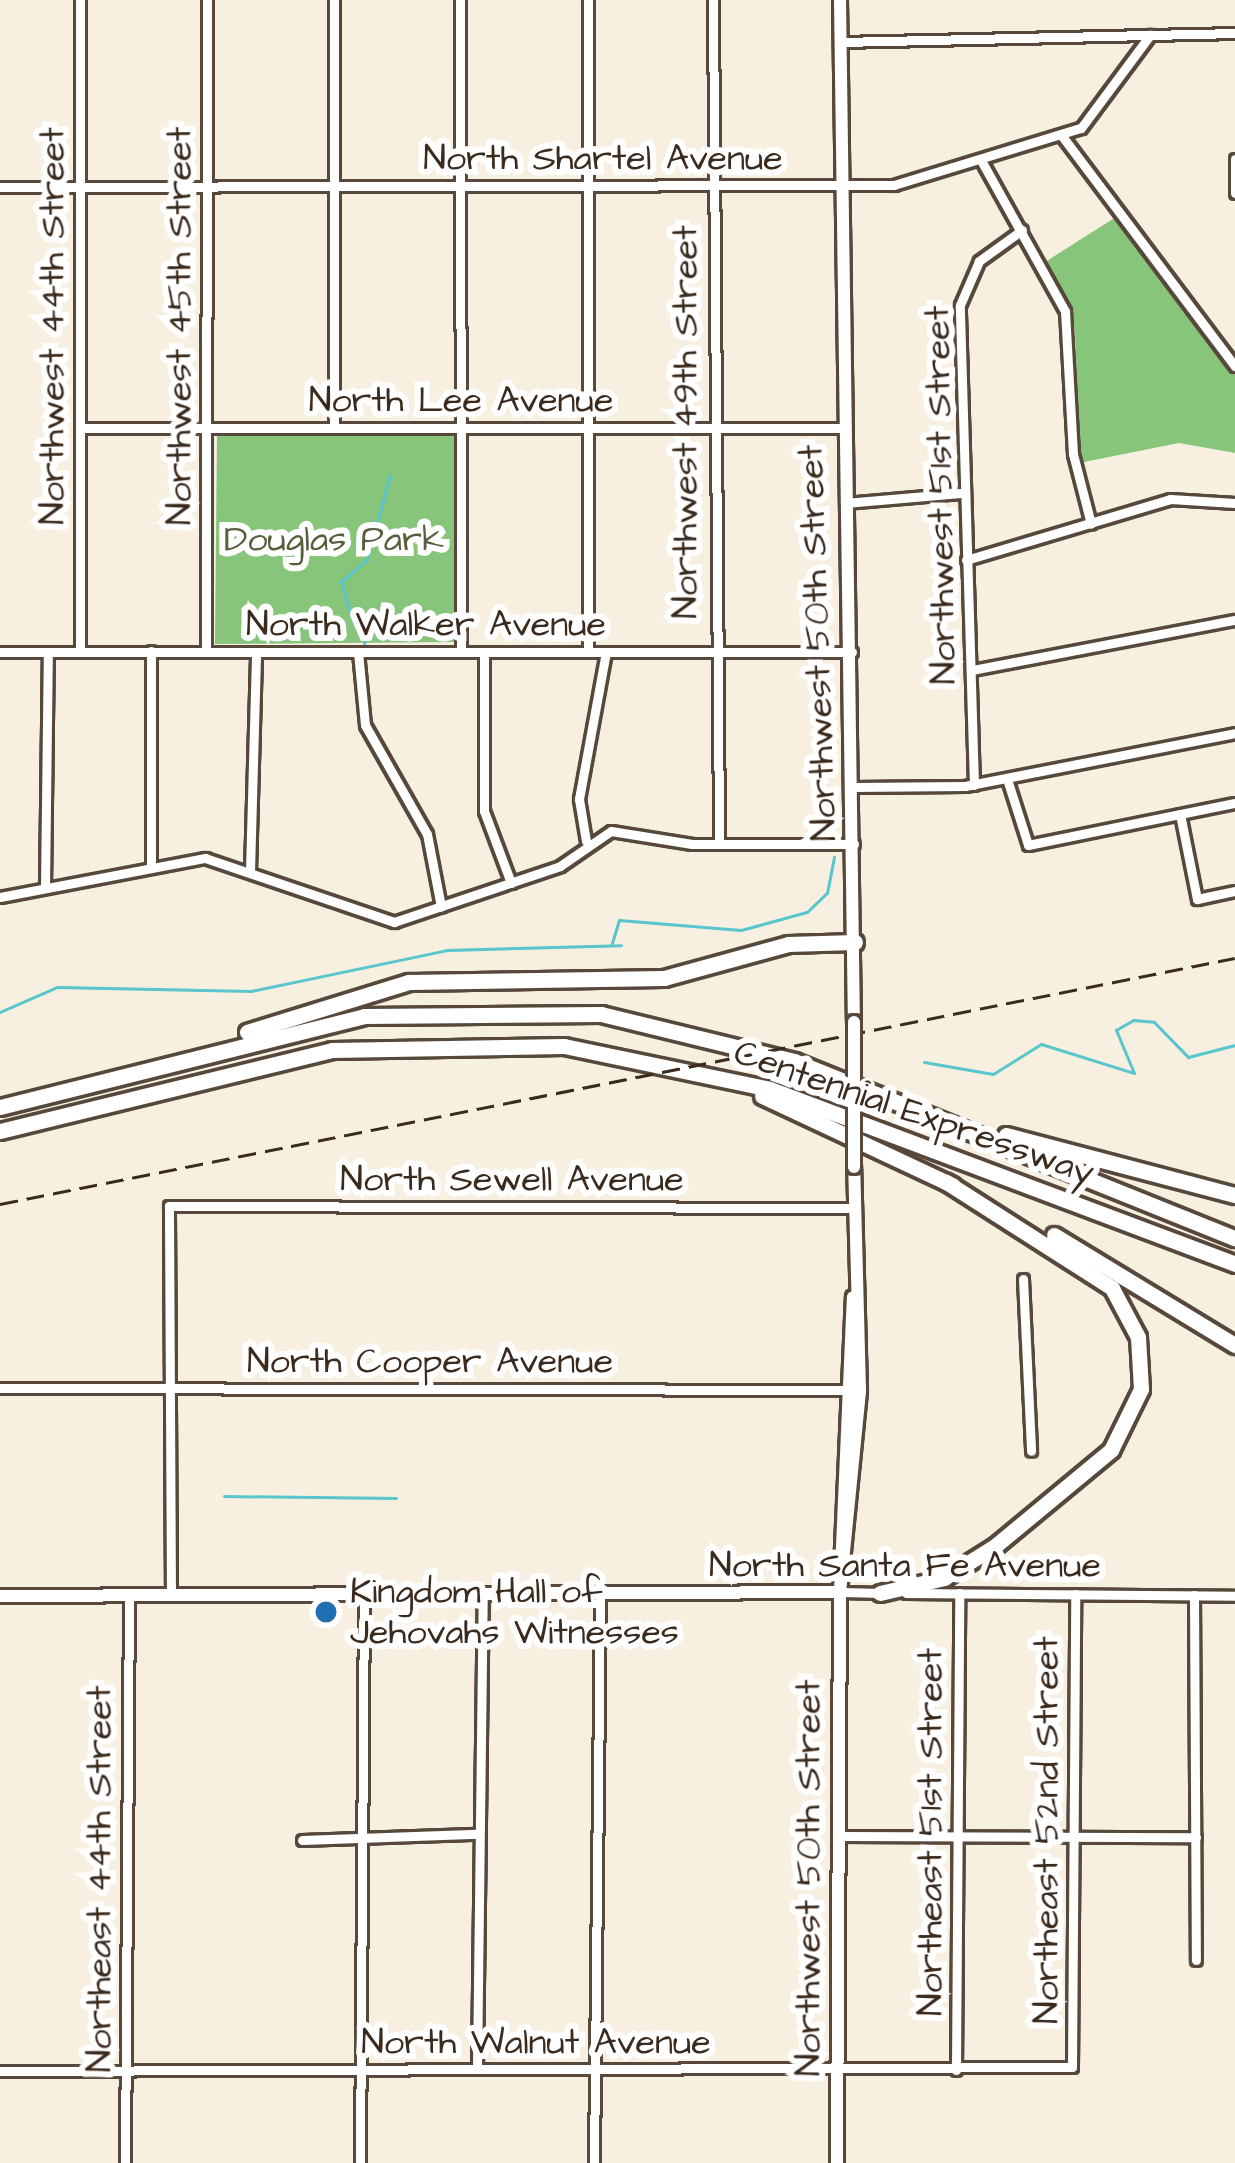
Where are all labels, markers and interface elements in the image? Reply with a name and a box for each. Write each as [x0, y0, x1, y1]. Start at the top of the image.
street label: Northwest 44th Street [31, 127, 75, 525]
street label: Northwest 45th Street [158, 127, 202, 525]
street label: North Shartel Avenue [423, 137, 783, 181]
street label: Northwest 49th Street [664, 225, 708, 619]
street label: Northwest 51st Street [916, 305, 966, 685]
street label: North Lee Avenue [309, 379, 613, 423]
street label: Northwest 50th Street [789, 444, 847, 842]
park label: Douglas Park [224, 518, 444, 562]
street label: North Walker Avenue [246, 603, 606, 647]
street label: Centennial Expressway [728, 1031, 1100, 1195]
street label: North Sewell Avenue [340, 1158, 684, 1202]
street label: North Cooper Avenue [247, 1340, 613, 1384]
street label: North Santa Fe Avenue [709, 1544, 1101, 1588]
place label: Kingdom Hall of Jehovahs Witnesses [350, 1569, 679, 1654]
marker: Kingdom Hall of Jehovahs Witnesses [313, 1599, 339, 1625]
street label: Northeast 52nd Street [1025, 1636, 1069, 2024]
street label: Northeast 51st Street [909, 1648, 953, 2016]
street label: Northwest 50th Street [787, 1680, 831, 2076]
street label: Northeast 44th Street [78, 1686, 122, 2072]
street label: North Walnut Avenue [361, 2021, 711, 2065]

